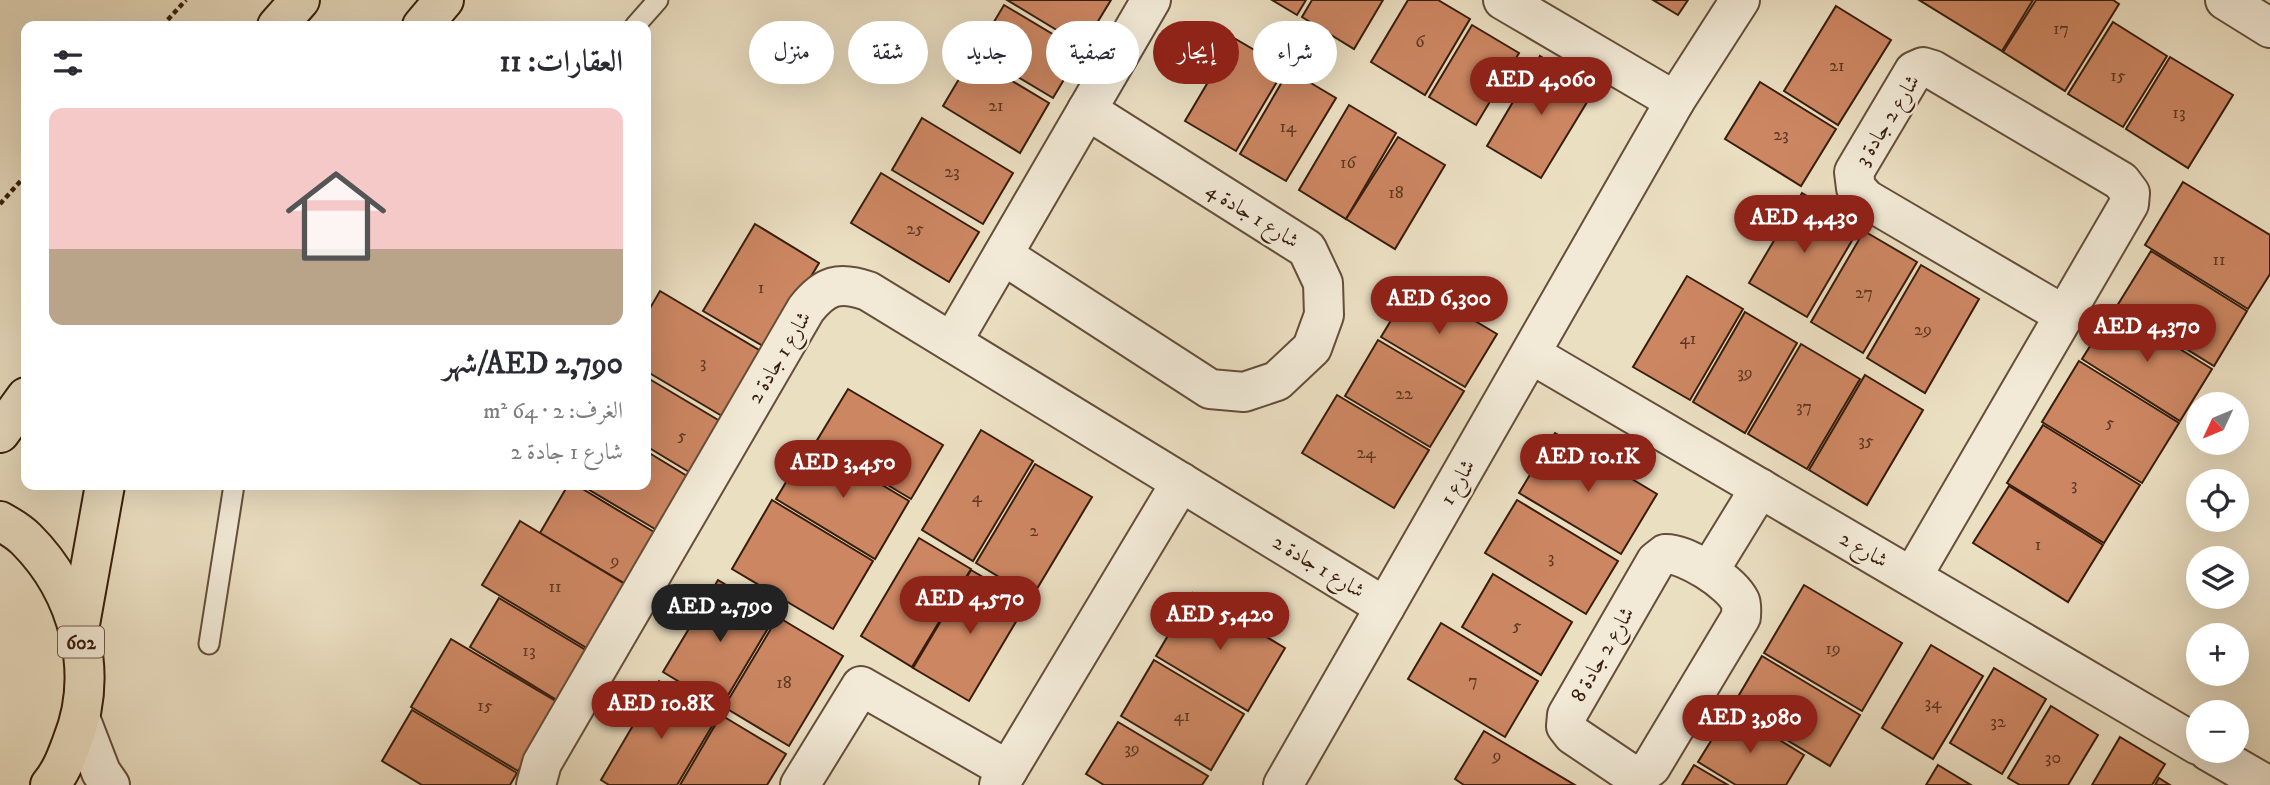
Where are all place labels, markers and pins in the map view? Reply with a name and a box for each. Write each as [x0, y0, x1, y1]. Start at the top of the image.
pin: AED 4,060 [1461, 58, 1621, 117]
pin: AED 4,430 [1724, 196, 1884, 255]
pin: AED 6,300 [1359, 276, 1519, 336]
pin: AED 4,370 [2067, 304, 2227, 364]
pin: AED 10.1K [1508, 434, 1668, 494]
pin: AED 3,450 [763, 440, 923, 500]
pin: AED 4,570 [890, 576, 1050, 636]
pin: AED 2,790 [640, 584, 800, 644]
pin: AED 5,420 [1140, 592, 1300, 652]
pin: AED 10.8K [581, 682, 741, 741]
pin: AED 3,980 [1670, 696, 1830, 755]

